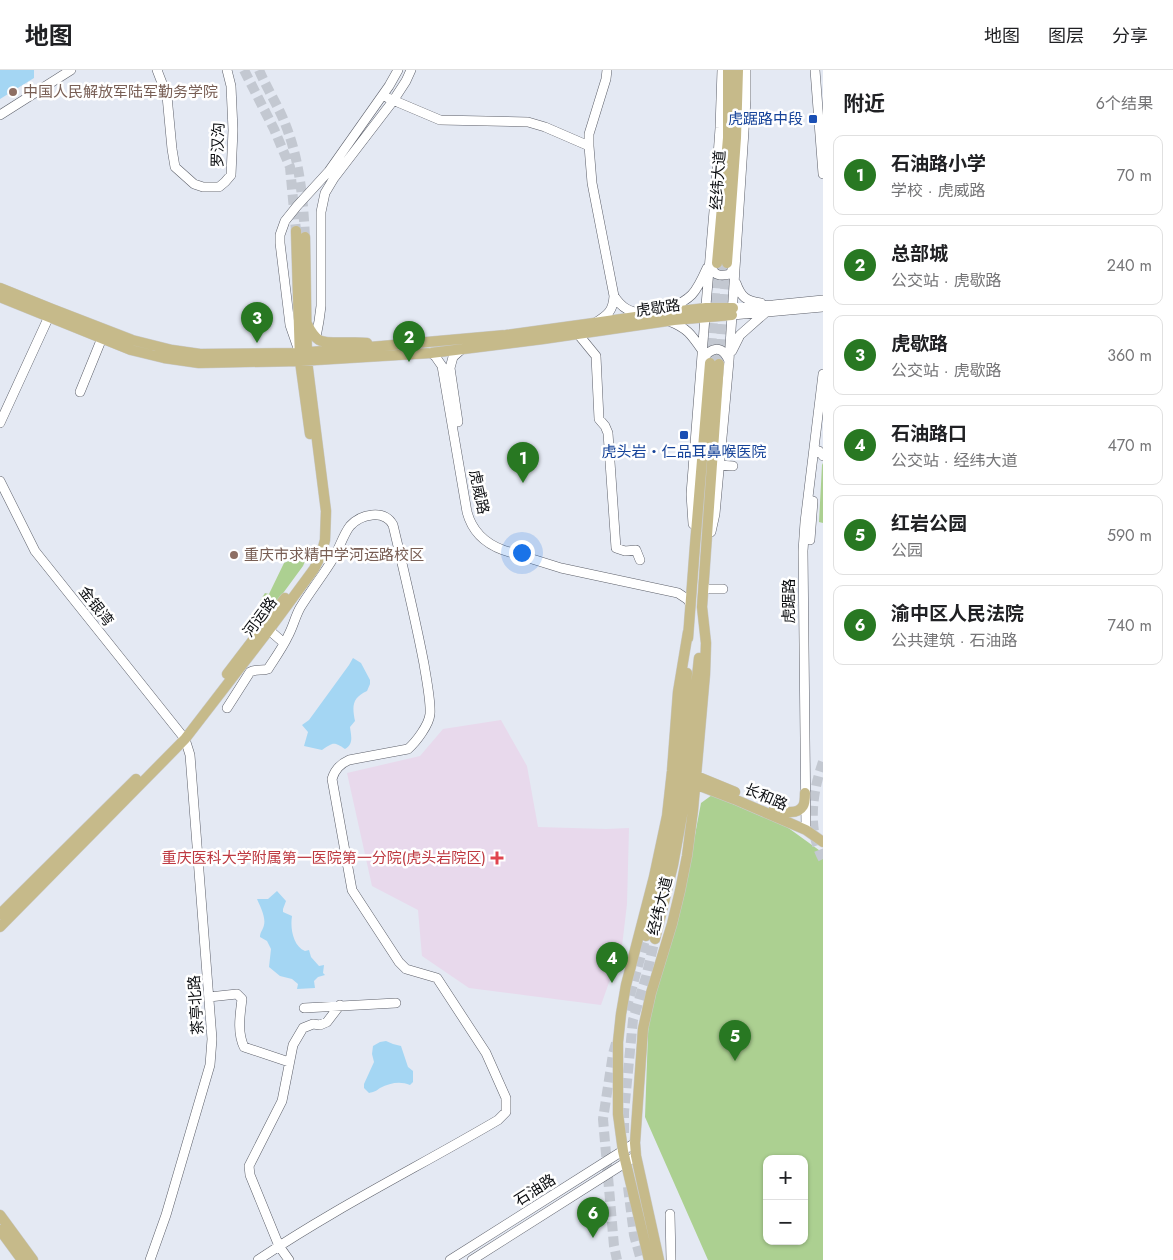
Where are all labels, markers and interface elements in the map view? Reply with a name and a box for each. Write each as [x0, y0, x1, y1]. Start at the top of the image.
text: 地图 [25, 18, 73, 53]
text: 地图 [984, 23, 1020, 49]
text: 图层 [1048, 23, 1084, 49]
text: 分享 [1112, 23, 1148, 49]
place label: 中国人民解放军陆军勤务学院 [23, 81, 218, 103]
marker: 中国人民解放军陆军勤务学院 [7, 86, 19, 98]
text: 附近 [843, 89, 885, 119]
text: 6个结果 [1096, 92, 1153, 115]
place label: 虎踞路中段 [728, 108, 803, 130]
marker: 虎踞路中段 [807, 113, 819, 125]
street label: 罗汉沟 [207, 122, 229, 168]
street label: 经纬大道 [705, 149, 731, 211]
text: 石油路小学 [891, 150, 986, 177]
text: 1 [856, 164, 864, 187]
text: 70 m [1117, 164, 1152, 187]
text: 学校 · 虎威路 [891, 179, 985, 202]
text: 总部城 [891, 240, 948, 267]
text: 2 [855, 254, 865, 277]
text: 240 m [1107, 254, 1152, 277]
text: 公交站 · 虎歇路 [891, 269, 1001, 292]
street label: 虎歇路 [634, 294, 682, 322]
pin: 3 [241, 302, 273, 343]
pin: 2 [393, 321, 425, 362]
text: 虎歇路 [891, 330, 948, 357]
text: 3 [855, 344, 865, 367]
text: 360 m [1107, 344, 1152, 367]
text: 公交站 · 虎歇路 [891, 359, 1001, 382]
text: 石油路口 [891, 420, 967, 447]
marker: 虎头岩‧仁品耳鼻喉医院 [678, 429, 690, 441]
text: 4 [854, 434, 866, 457]
text: 470 m [1107, 434, 1152, 457]
place label: 虎头岩‧仁品耳鼻喉医院 [601, 441, 767, 463]
pin: 1 [507, 442, 539, 483]
text: 公交站 · 经纬大道 [891, 449, 1017, 472]
street label: 虎威路 [464, 468, 494, 516]
text: 红岩公园 [891, 510, 967, 537]
text: 5 [855, 524, 865, 547]
text: 590 m [1107, 524, 1152, 547]
text: 公园 [891, 539, 923, 562]
your location [509, 540, 535, 566]
place label: 重庆市求精中学河运路校区 [244, 544, 424, 566]
marker: 重庆市求精中学河运路校区 [228, 549, 240, 561]
street label: 虎踞路 [778, 578, 800, 624]
street label: 金银湾 [73, 581, 119, 631]
street label: 河运路 [238, 592, 282, 642]
text: 渝中区人民法院 [891, 600, 1024, 627]
text: 6 [855, 614, 865, 637]
text: 740 m [1107, 614, 1152, 637]
text: 公共建筑 · 石油路 [891, 629, 1017, 652]
street label: 长和路 [741, 778, 791, 816]
place label: 重庆医科大学附属第一医院第一分院(虎头岩院区) [162, 847, 486, 869]
marker: 重庆医科大学附属第一医院第一分院(虎头岩院区) [490, 851, 504, 865]
street label: 经纬大道 [642, 874, 678, 938]
pin: 4 [596, 942, 628, 983]
street label: 茶亭北路 [183, 974, 209, 1036]
pin: 5 [719, 1020, 751, 1061]
map controls [763, 1155, 808, 1245]
button: + [763, 1155, 808, 1200]
street label: 石油路 [510, 1169, 560, 1211]
pin: 6 [577, 1197, 609, 1238]
button: − [763, 1200, 808, 1245]

